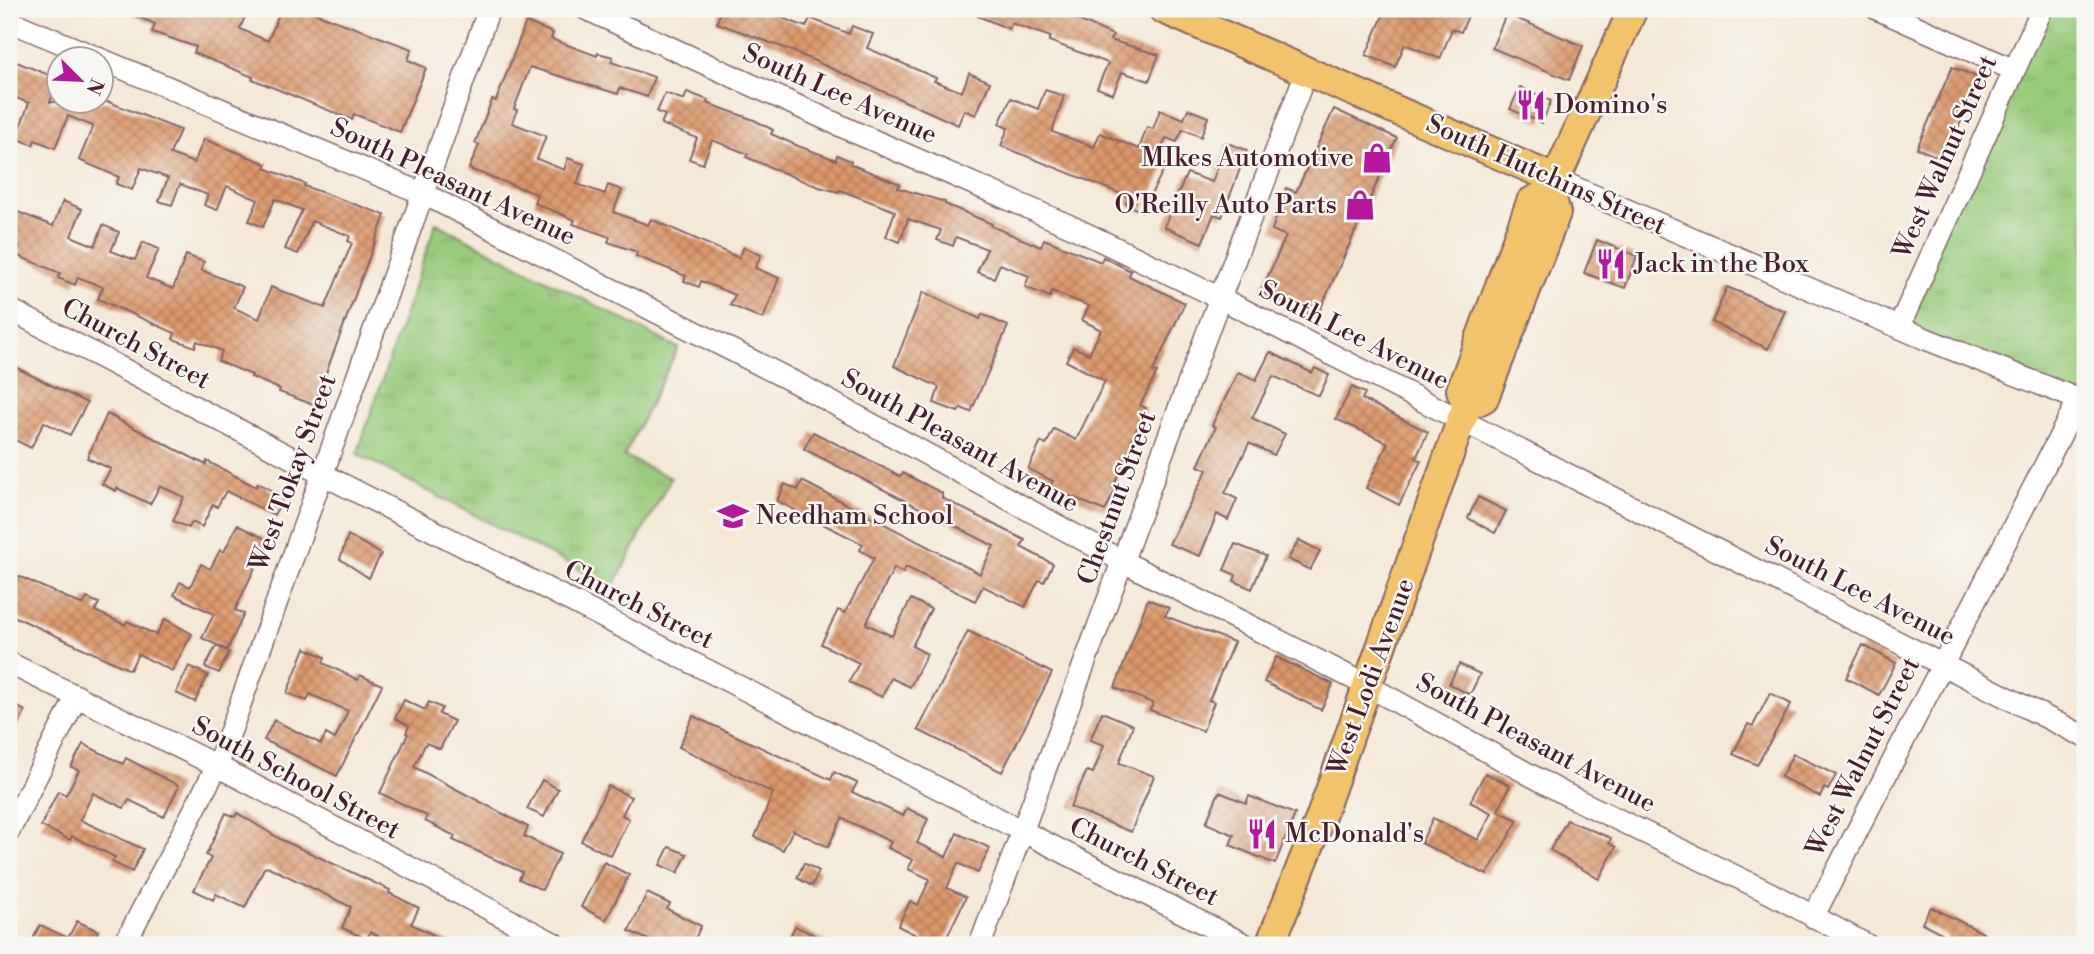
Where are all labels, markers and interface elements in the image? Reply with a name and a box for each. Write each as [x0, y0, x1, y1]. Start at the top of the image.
street label: South Lee Avenue [738, 37, 942, 151]
north arrow [46, 46, 116, 116]
street label: West Walnut Street [1885, 50, 2004, 265]
text: N [81, 75, 109, 98]
restaurant icon: Domino's [1514, 88, 1548, 122]
place label: Domino's [1554, 89, 1668, 121]
street label: South Hutchins Street [1421, 108, 1671, 242]
street label: South Pleasant Avenue [325, 111, 581, 253]
shop icon: MIkes Automotive [1360, 141, 1394, 175]
place label: MIkes Automotive [1141, 142, 1354, 174]
shop icon: O'Reilly Auto Parts [1343, 188, 1377, 222]
place label: O'Reilly Auto Parts [1114, 189, 1337, 221]
restaurant icon: Jack in the Box [1594, 247, 1628, 281]
place label: Jack in the Box [1633, 248, 1810, 280]
street label: South Lee Avenue [1254, 273, 1454, 397]
street label: Church Street [56, 291, 216, 397]
street label: South Pleasant Avenue [836, 362, 1084, 520]
street label: West Tokay Street [242, 370, 344, 577]
street label: Chestnut Street [1071, 407, 1163, 589]
school or university icon: Needham School [716, 499, 750, 533]
place label: Needham School [756, 500, 953, 532]
street label: South Lee Avenue [1760, 529, 1960, 653]
street label: Church Street [559, 554, 719, 656]
street label: West Lodi Avenue [1320, 574, 1422, 781]
street label: West Walnut Street [1798, 652, 1927, 863]
street label: South Pleasant Avenue [1411, 666, 1661, 820]
street label: South School Street [187, 710, 405, 846]
street label: Church Street [1064, 811, 1224, 913]
restaurant icon: McDonald's [1245, 817, 1279, 851]
place label: McDonald's [1285, 818, 1424, 850]

